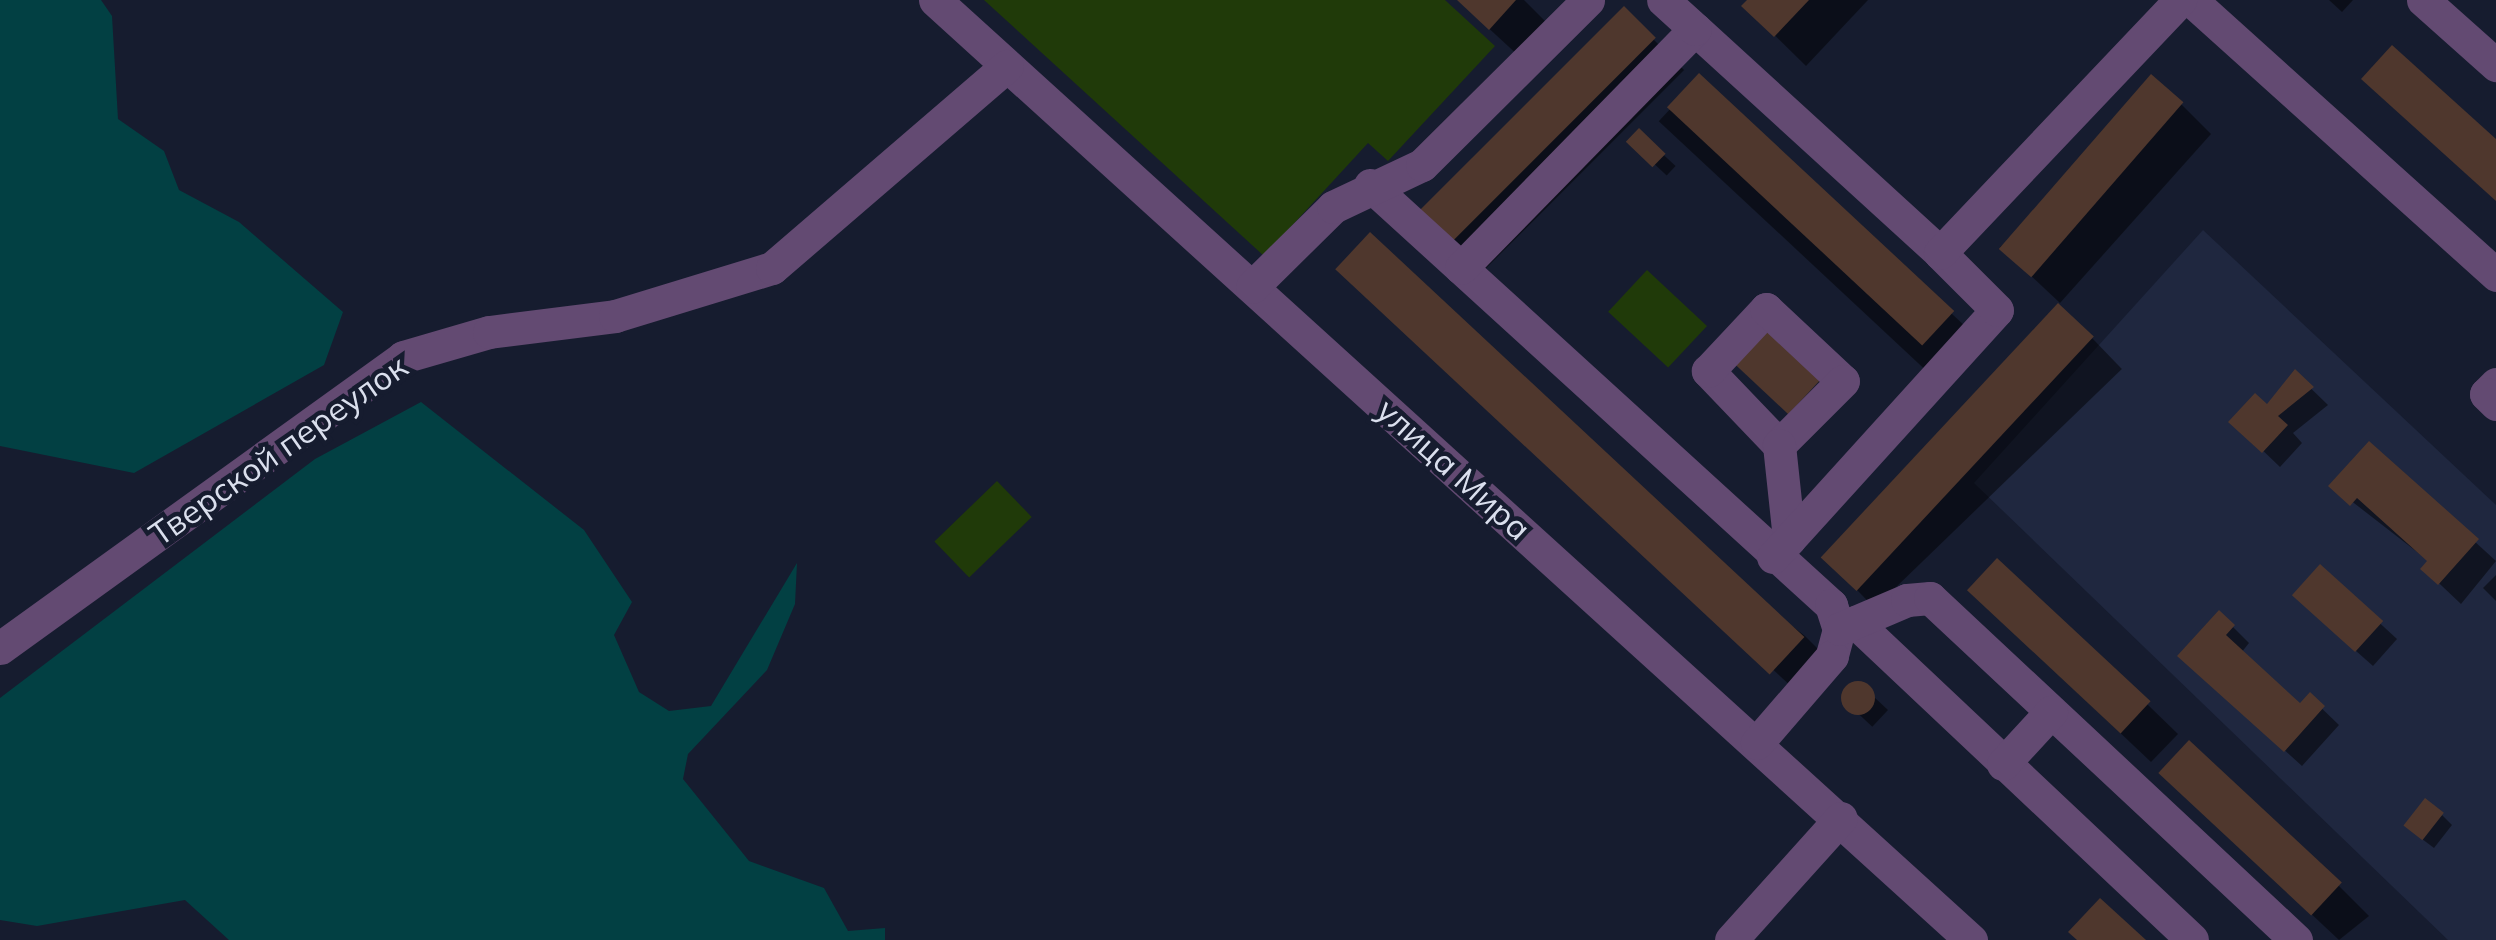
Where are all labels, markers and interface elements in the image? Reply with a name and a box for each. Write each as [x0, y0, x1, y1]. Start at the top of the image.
street label: Тверской переулок [142, 346, 414, 554]
street label: улица Мира [1369, 390, 1539, 548]

